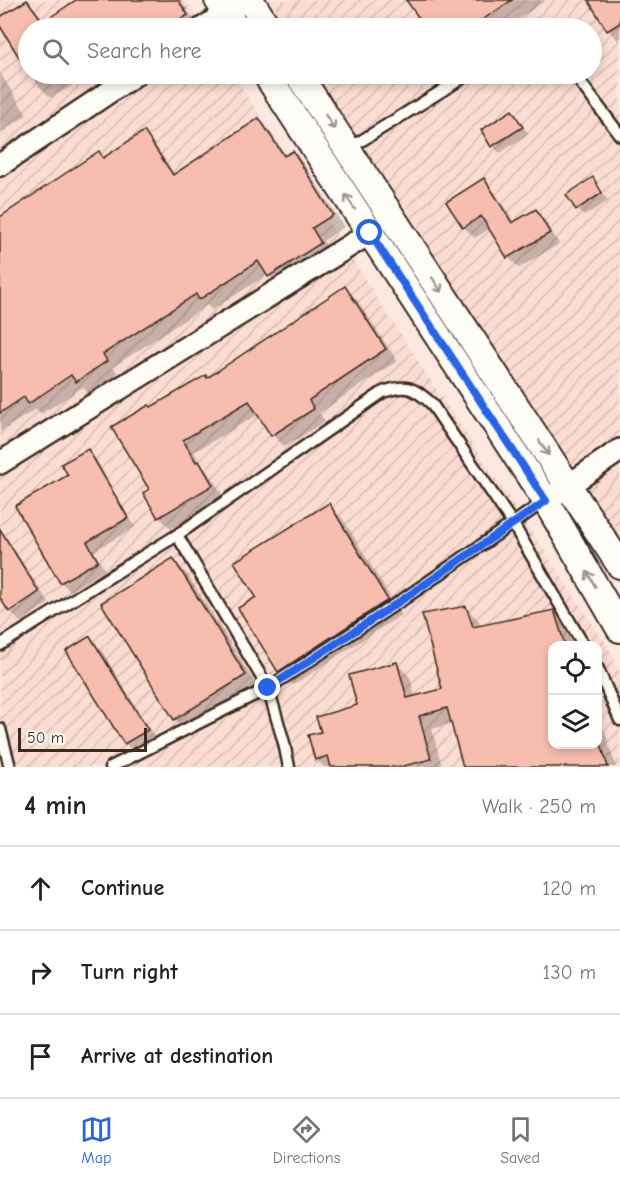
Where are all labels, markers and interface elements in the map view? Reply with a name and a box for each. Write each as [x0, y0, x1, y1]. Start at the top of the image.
search box [18, 18, 602, 84]
icon: search [39, 35, 72, 68]
text: Search here [87, 38, 202, 64]
one-way arrow [324, 114, 336, 130]
one-way arrow [344, 194, 356, 211]
route start [356, 219, 382, 245]
one-way arrow [431, 277, 443, 293]
one-way arrow [539, 439, 551, 456]
one-way arrow [584, 571, 596, 588]
map controls [548, 641, 602, 749]
button: locate [548, 641, 602, 695]
route end [254, 674, 280, 700]
button: layers [548, 695, 602, 749]
scale bar [18, 725, 147, 752]
text: 50 m [27, 729, 64, 747]
text: 4 min [24, 791, 87, 821]
text: Walk · 250 m [482, 795, 596, 818]
icon: ahead [24, 872, 57, 905]
text: Continue [81, 875, 164, 901]
text: 120 m [542, 877, 596, 900]
icon: right [24, 956, 57, 989]
text: Turn right [81, 959, 178, 985]
text: 130 m [543, 961, 596, 984]
icon: arrive [24, 1040, 57, 1073]
text: Arrive at destination [81, 1043, 273, 1069]
tab: Map [80, 1113, 113, 1167]
tab: Directions [273, 1113, 340, 1167]
tab: Saved [500, 1113, 540, 1167]

